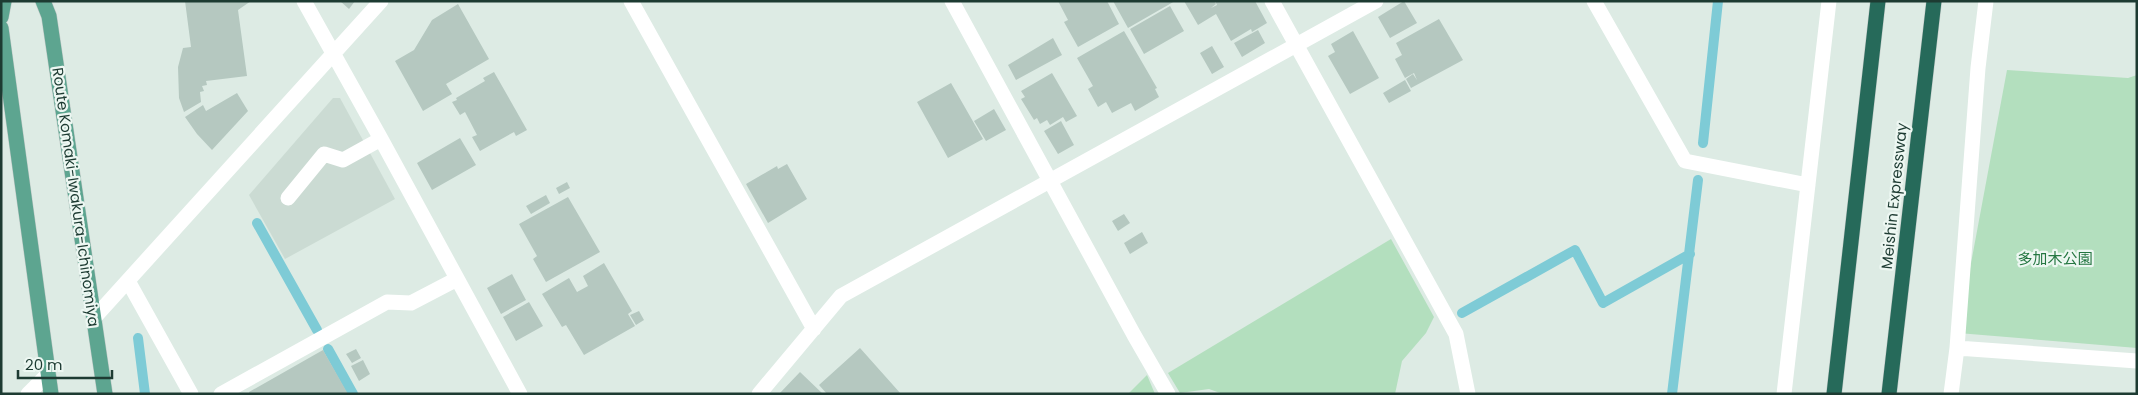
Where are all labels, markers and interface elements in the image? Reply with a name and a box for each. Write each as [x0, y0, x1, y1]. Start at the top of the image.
street label: Route Komaki-Iwakura-Ichinomiya [47, 66, 105, 328]
street label: Meishin Expressway [1876, 121, 1912, 270]
park label: 多加木公園 [2017, 248, 2093, 269]
scale bar [18, 348, 111, 380]
text: 20 m [25, 354, 63, 375]

